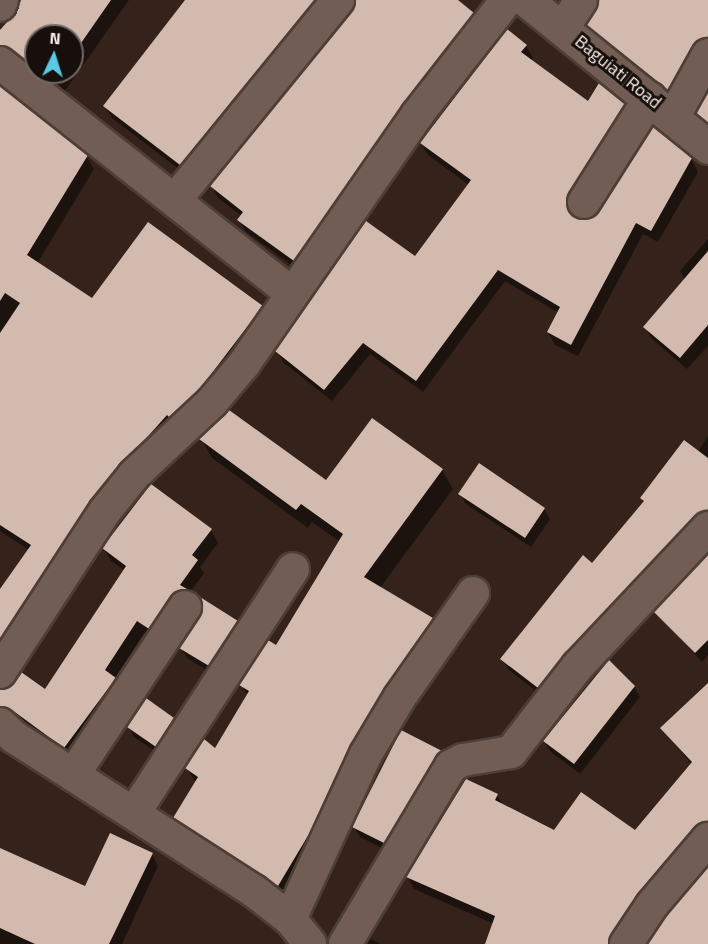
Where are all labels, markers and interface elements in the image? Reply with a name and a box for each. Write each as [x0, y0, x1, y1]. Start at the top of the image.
north arrow [24, 24, 84, 84]
text: N [49, 26, 61, 50]
street label: Baguiati Road [570, 31, 666, 113]

